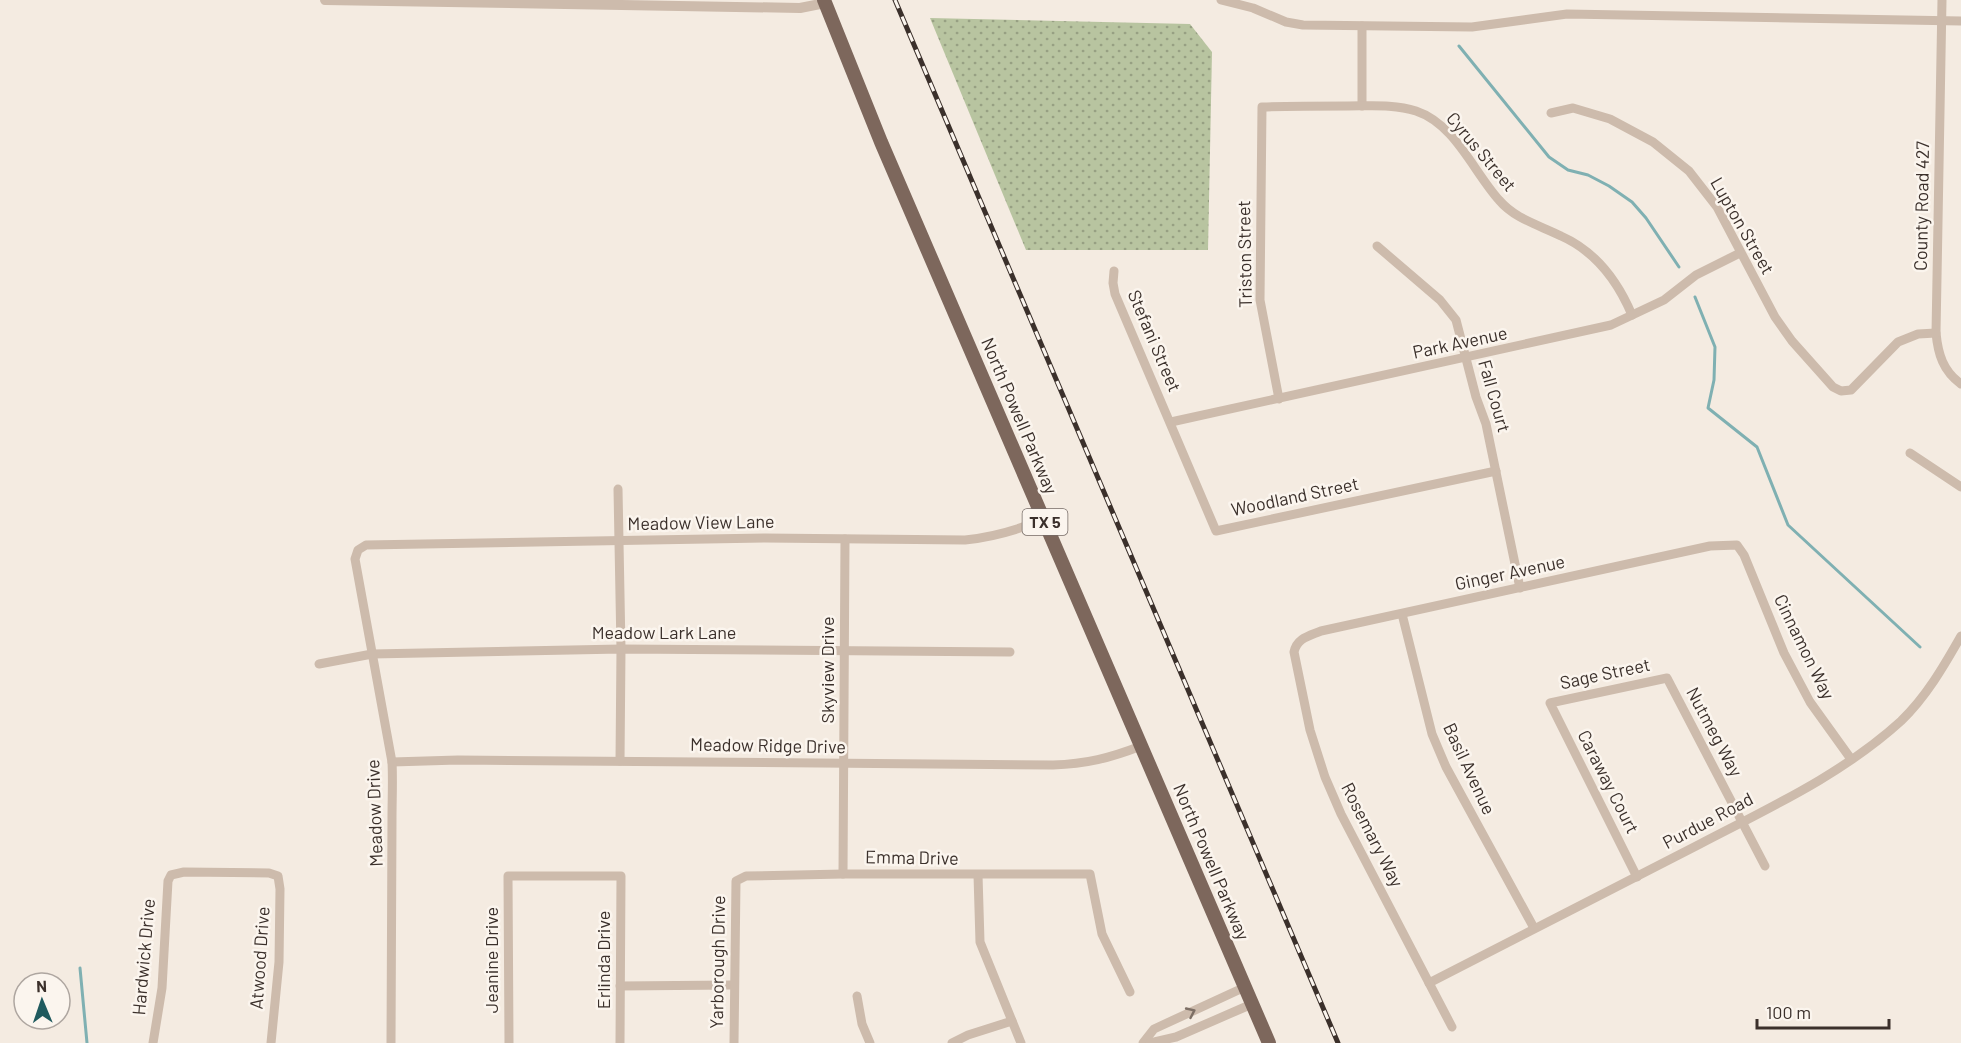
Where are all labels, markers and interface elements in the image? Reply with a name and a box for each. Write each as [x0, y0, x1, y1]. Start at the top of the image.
street label: Cyrus Street [1442, 107, 1521, 196]
street label: County Road 427 [1909, 140, 1933, 271]
street label: Lupton Street [1706, 173, 1779, 278]
street label: Triston Street [1232, 200, 1256, 308]
street label: Stefani Street [1124, 286, 1186, 395]
street label: Park Avenue [1410, 321, 1509, 363]
street label: North Powell Parkway [977, 334, 1063, 497]
street label: Fall Court [1474, 357, 1516, 435]
street label: Woodland Street [1229, 472, 1361, 520]
road number: TX 5 [1022, 509, 1068, 535]
street label: Meadow View Lane [627, 510, 775, 534]
street label: Ginger Avenue [1453, 550, 1567, 594]
street label: Cinnamon Way [1770, 590, 1840, 703]
street label: Skyview Drive [816, 616, 838, 724]
street label: Meadow Lark Lane [592, 621, 736, 643]
street label: Sage Street [1558, 653, 1652, 693]
street label: Nutmeg Way [1682, 683, 1748, 780]
street label: Basil Avenue [1439, 719, 1501, 818]
street label: Caraway Court [1573, 726, 1644, 837]
street label: Meadow Ridge Drive [690, 733, 846, 757]
street label: Meadow Drive [361, 759, 387, 867]
street label: Rosemary Way [1337, 779, 1409, 891]
street label: North Powell Parkway [1169, 780, 1255, 943]
street label: Purdue Road [1659, 787, 1757, 853]
street label: Emma Drive [865, 845, 959, 869]
street label: Yarborough Drive [705, 895, 729, 1029]
street label: Hardwick Drive [127, 898, 159, 1016]
street label: Atwood Drive [244, 906, 274, 1010]
street label: Jeanine Drive [480, 907, 502, 1013]
street label: Erlinda Drive [592, 911, 614, 1009]
north arrow [12, 971, 72, 1031]
text: N [36, 976, 47, 995]
scale bar [1757, 992, 1889, 1030]
text: 100 m [1766, 1001, 1811, 1023]
one-way arrow [1184, 1007, 1195, 1019]

